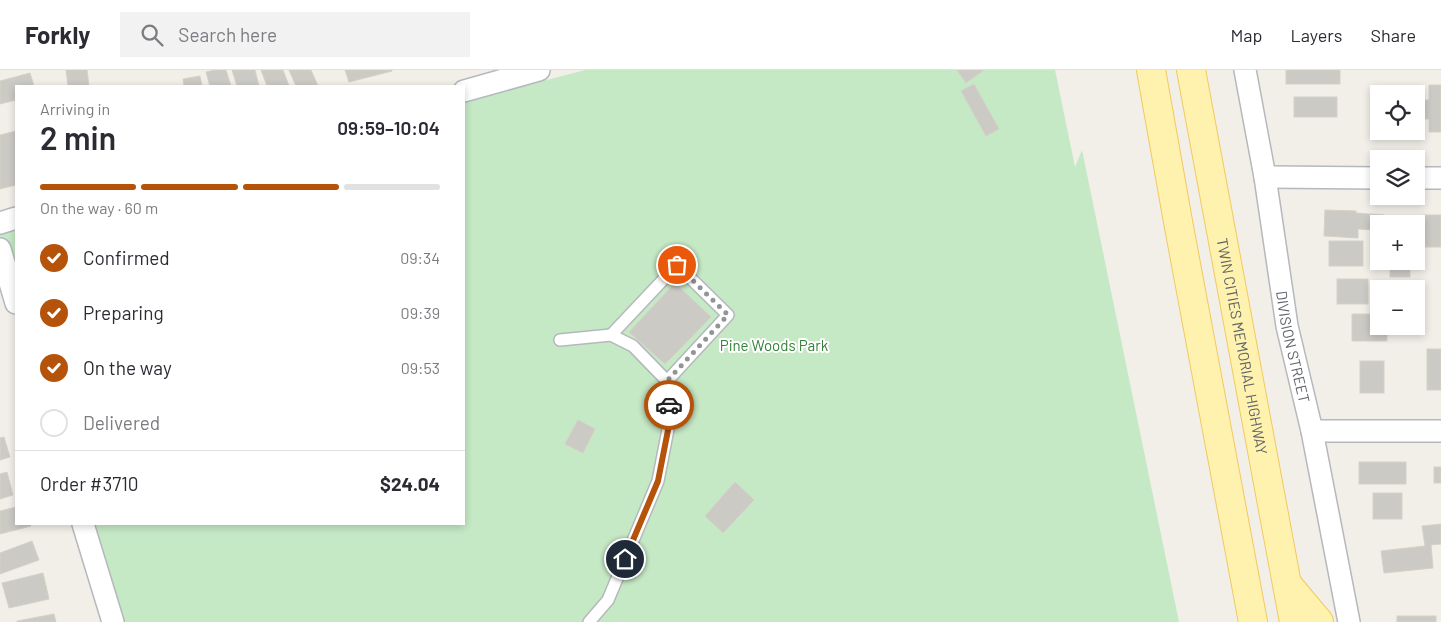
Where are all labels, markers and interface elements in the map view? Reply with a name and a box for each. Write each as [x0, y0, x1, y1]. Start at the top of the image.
search box [120, 12, 470, 57]
text: Forkly [25, 20, 90, 49]
icon: search [138, 21, 166, 49]
text: Search here [178, 23, 277, 46]
text: Map [1230, 24, 1262, 46]
text: Layers [1290, 24, 1343, 46]
text: Share [1371, 24, 1416, 46]
map controls [1370, 85, 1425, 335]
button: locate [1370, 85, 1425, 140]
text: Arriving in [40, 99, 110, 118]
text: 09:59–10:04 [337, 116, 440, 139]
text: 2 min [40, 118, 116, 156]
button: layers [1370, 150, 1425, 205]
text: On the way · 60 m [40, 198, 158, 217]
button: + [1370, 215, 1425, 270]
street label: TWIN CITIES MEMORIAL HIGHWAY [1214, 237, 1272, 456]
icon: check [40, 244, 68, 272]
pin [656, 244, 698, 286]
text: Confirmed [83, 246, 170, 269]
text: 09:34 [400, 248, 440, 267]
icon: bag [663, 251, 691, 279]
button: − [1370, 280, 1425, 335]
street label: DIVISION STREET [1273, 290, 1314, 404]
icon: check [40, 299, 68, 327]
text: Preparing [83, 301, 164, 324]
text: 09:39 [401, 303, 440, 322]
park label: Pine Woods Park [720, 336, 829, 354]
icon: check [40, 354, 68, 382]
text: On the way [83, 356, 172, 379]
text: 09:53 [401, 358, 440, 377]
courier [644, 380, 694, 430]
icon: car [655, 391, 683, 419]
text: Delivered [83, 411, 160, 434]
text: Order #3710 [40, 472, 139, 495]
text: $24.04 [380, 472, 440, 495]
pin [604, 538, 646, 580]
icon: home [611, 545, 639, 573]

